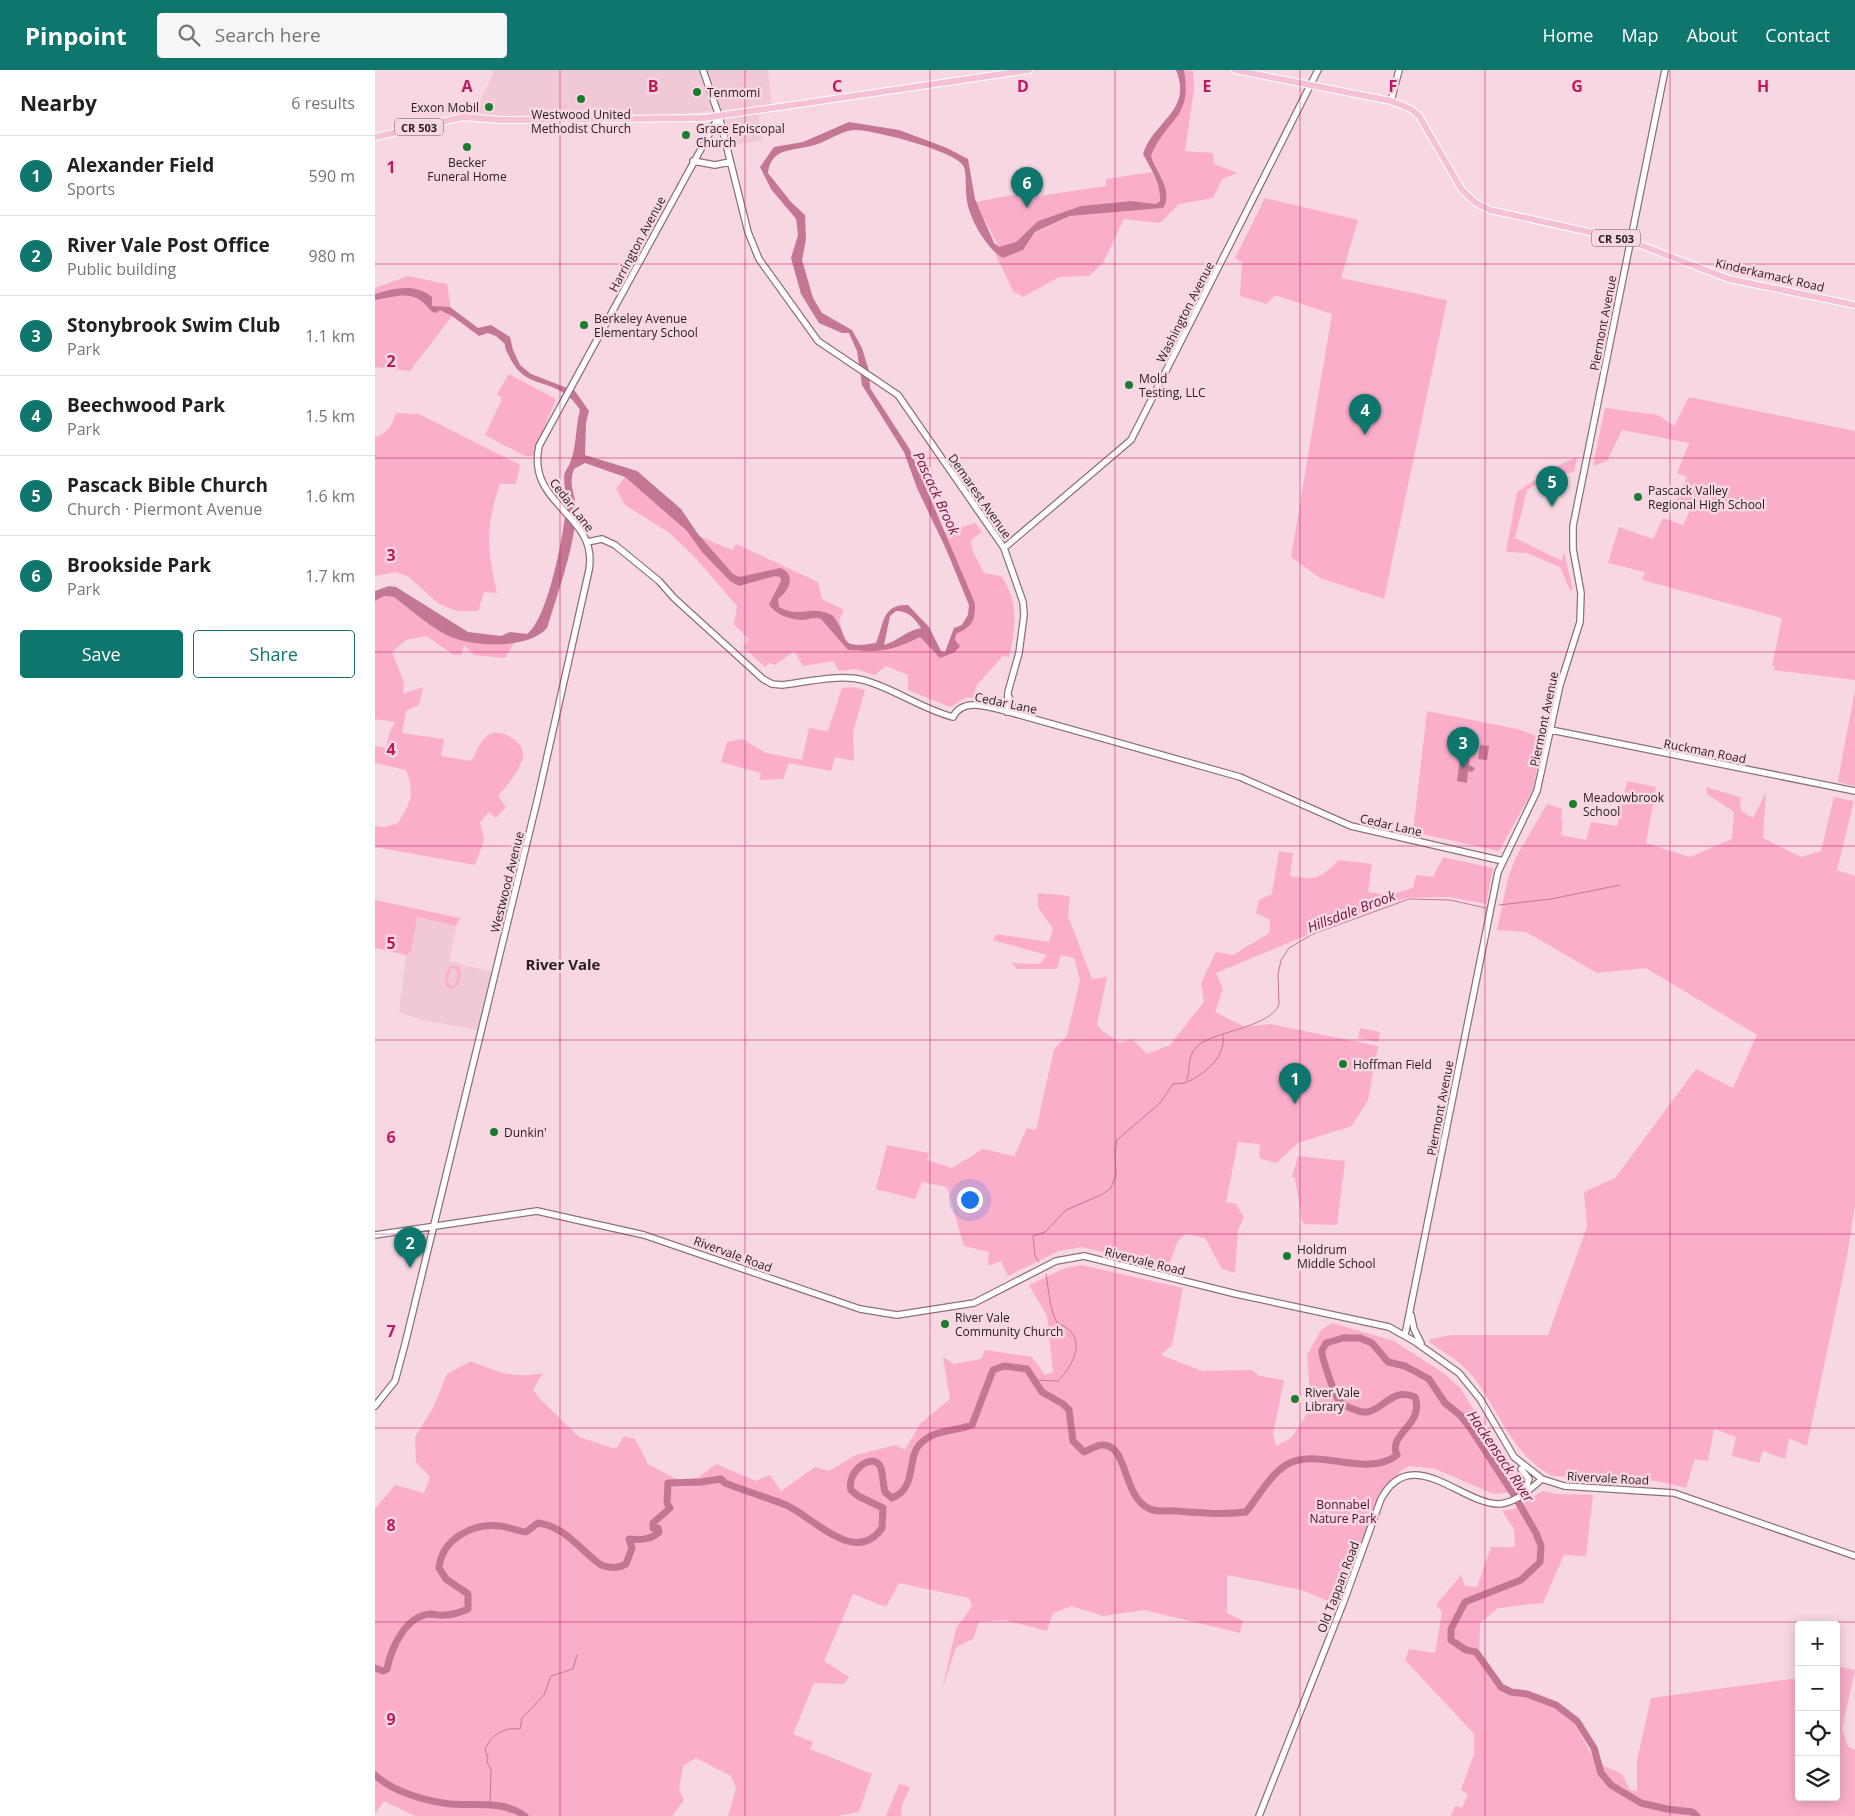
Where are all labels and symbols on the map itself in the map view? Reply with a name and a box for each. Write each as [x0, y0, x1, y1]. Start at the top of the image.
text: A [461, 75, 473, 97]
text: B [648, 75, 658, 97]
text: C [832, 75, 842, 97]
text: D [1017, 75, 1029, 97]
text: E [1203, 75, 1212, 97]
text: F [1389, 75, 1397, 97]
text: G [1571, 75, 1583, 97]
text: H [1757, 75, 1769, 97]
place label: Tenmomi [707, 84, 760, 101]
marker: Tenmomi [691, 86, 703, 98]
marker: Westwood United Methodist Church [575, 93, 587, 105]
place label: Exxon Mobil [411, 99, 479, 116]
marker: Exxon Mobil [483, 101, 495, 113]
place label: Westwood United Methodist Church [531, 106, 631, 137]
road number: CR 503 [395, 118, 443, 136]
place label: Grace Episcopal Church [696, 120, 785, 151]
marker: Grace Episcopal Church [680, 129, 692, 141]
marker: Becker Funeral Home [461, 141, 473, 153]
place label: Becker Funeral Home [427, 154, 507, 185]
text: 1 [386, 156, 396, 178]
pin: 6 [1011, 167, 1043, 208]
street label: Harrington Avenue [605, 193, 670, 295]
road number: CR 503 [1592, 230, 1640, 247]
street label: Kinderkamack Road [1714, 254, 1826, 296]
street label: Washington Avenue [1152, 258, 1218, 366]
street label: Piermont Avenue [1585, 274, 1621, 372]
place label: Berkeley Avenue Elementary School [594, 310, 698, 341]
marker: Berkeley Avenue Elementary School [578, 319, 590, 331]
text: 2 [386, 350, 396, 372]
place label: Mold Testing, LLC [1139, 370, 1206, 401]
marker: Mold Testing, LLC [1123, 379, 1135, 391]
pin: 4 [1349, 394, 1381, 435]
water label: Pascack Brook [909, 448, 965, 539]
street label: Demarest Avenue [944, 450, 1016, 542]
pin: 5 [1536, 466, 1568, 507]
street label: Cedar Lane [546, 475, 598, 535]
place label: Pascack Valley Regional High School [1648, 482, 1765, 513]
marker: Pascack Valley Regional High School [1632, 491, 1644, 503]
text: 3 [386, 544, 396, 566]
street label: Piermont Avenue [1526, 670, 1562, 768]
street label: Cedar Lane [973, 688, 1039, 718]
pin: 3 [1447, 727, 1479, 768]
street label: Ruckman Road [1662, 735, 1748, 767]
text: 4 [386, 738, 396, 760]
place label: Meadowbrook School [1583, 789, 1665, 820]
marker: Meadowbrook School [1567, 798, 1579, 810]
street label: Cedar Lane [1358, 810, 1424, 840]
street label: Westwood Avenue [486, 829, 528, 934]
water label: Hillsdale Brook [1304, 885, 1399, 937]
text: 5 [386, 932, 396, 954]
district label: River Vale [526, 954, 601, 974]
place label: Hoffman Field [1353, 1056, 1432, 1073]
marker: Hoffman Field [1337, 1058, 1349, 1070]
street label: Piermont Avenue [1422, 1059, 1458, 1157]
pin: 1 [1279, 1063, 1311, 1104]
place label: Dunkin' [504, 1124, 547, 1141]
text: 6 [386, 1126, 396, 1148]
marker: Dunkin' [488, 1126, 500, 1138]
your location [957, 1187, 983, 1213]
pin: 2 [394, 1227, 426, 1268]
street label: Rivervale Road [691, 1232, 775, 1276]
place label: Holdrum Middle School [1297, 1241, 1376, 1272]
street label: Rivervale Road [1103, 1243, 1187, 1279]
marker: Holdrum Middle School [1281, 1250, 1293, 1262]
place label: River Vale Community Church [955, 1309, 1063, 1340]
marker: River Vale Community Church [939, 1318, 951, 1330]
text: 7 [386, 1320, 396, 1342]
place label: River Vale Library [1305, 1384, 1360, 1415]
marker: River Vale Library [1289, 1393, 1301, 1405]
water label: Hackensack River [1463, 1406, 1539, 1506]
street label: Rivervale Road [1566, 1467, 1650, 1489]
park label: Bonnabel Nature Park [1309, 1496, 1377, 1527]
text: 8 [386, 1514, 396, 1536]
street label: Old Tappan Road [1313, 1539, 1363, 1635]
text: 9 [386, 1708, 396, 1730]

